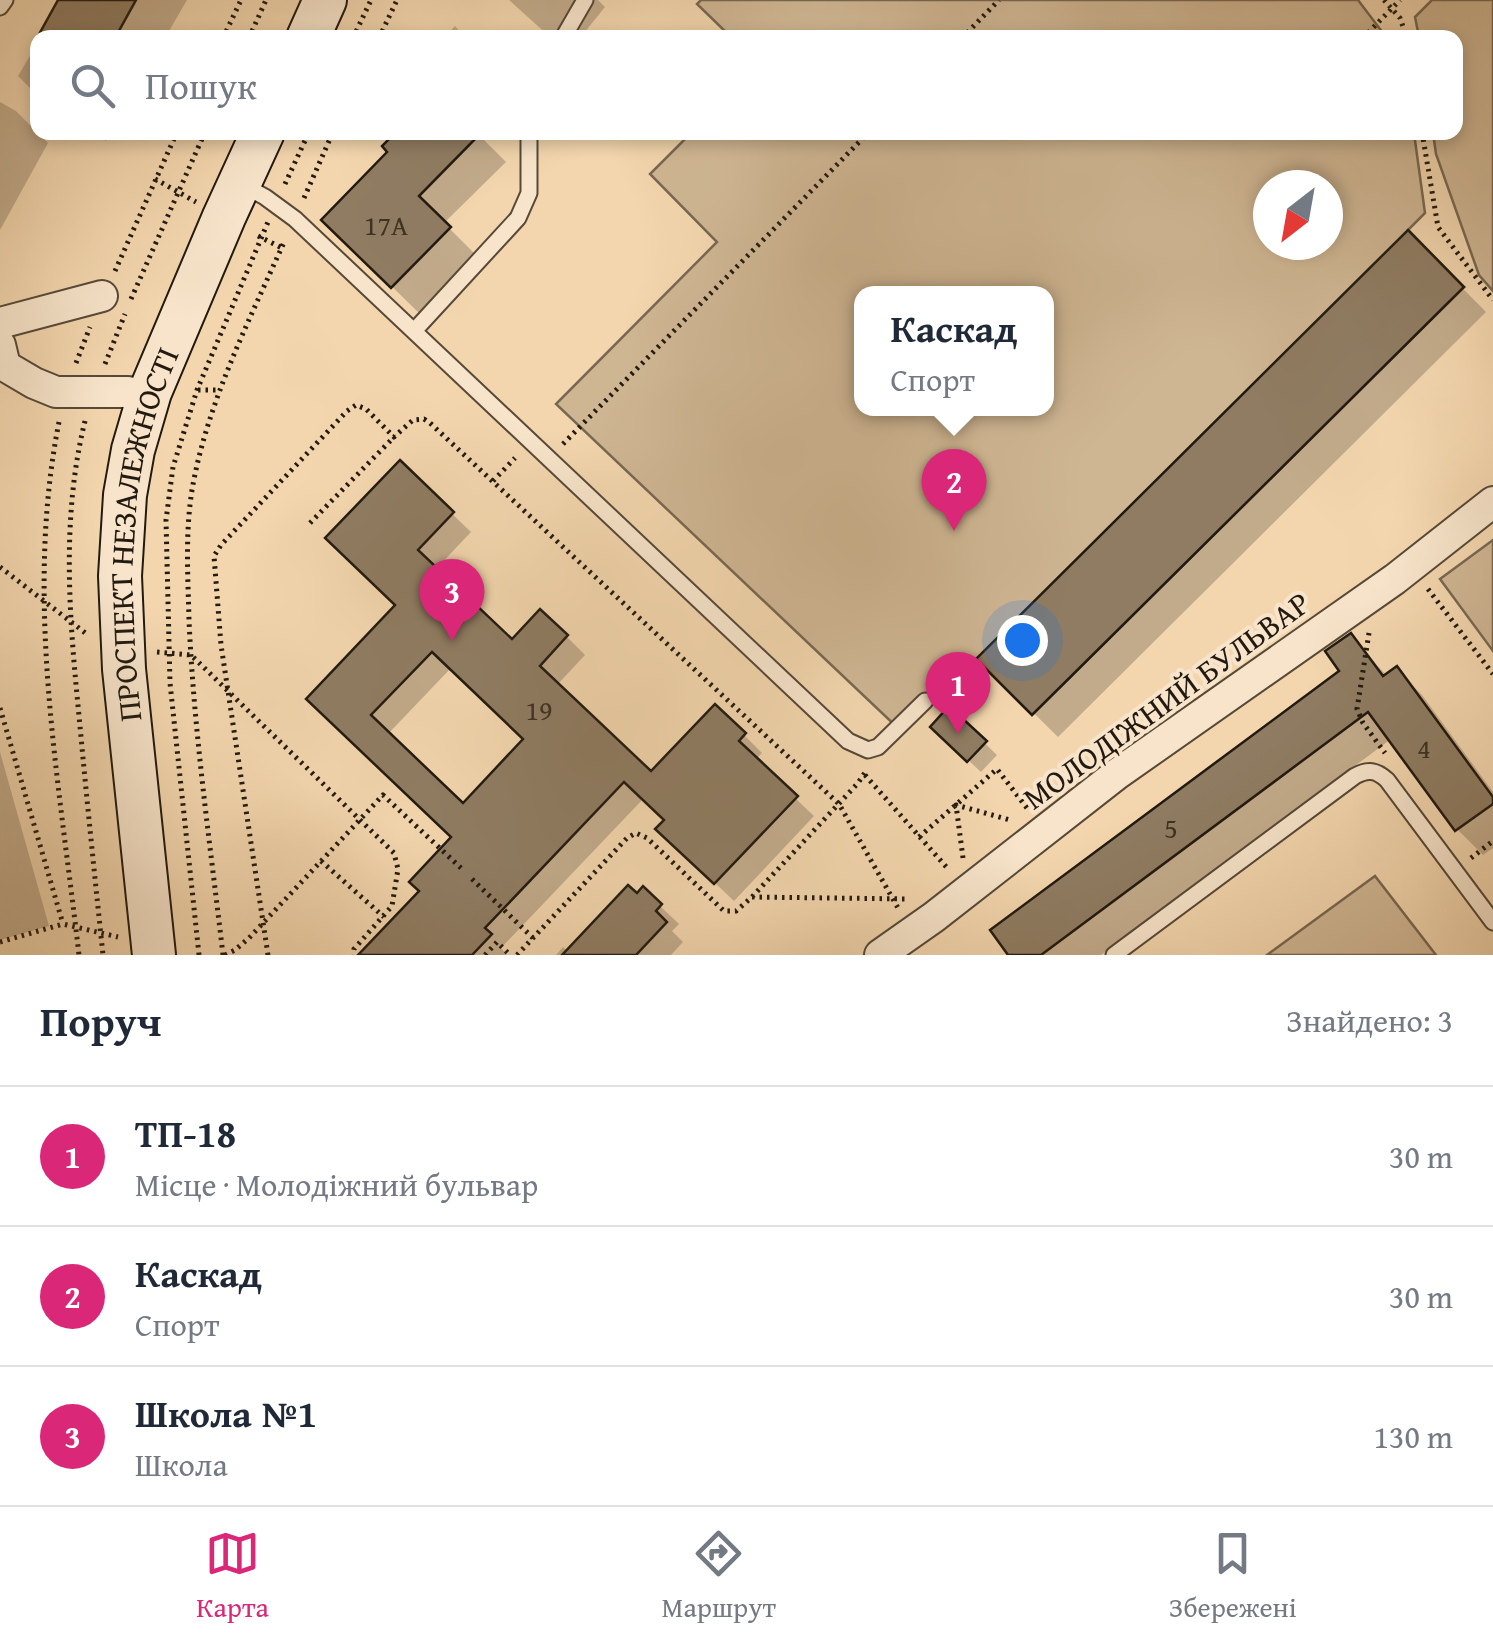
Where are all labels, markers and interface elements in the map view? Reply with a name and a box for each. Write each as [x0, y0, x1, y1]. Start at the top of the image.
search box [30, 30, 1463, 140]
text: Пошук [145, 57, 257, 113]
icon: search [65, 58, 120, 113]
north arrow [1253, 170, 1343, 260]
house number: 17А [364, 204, 408, 245]
popup [854, 286, 1054, 416]
text: Каскад [890, 300, 1018, 356]
street label: ПРОСПЕКТ НЕЗАЛЕЖНОСТІ [96, 339, 190, 724]
text: Спорт [890, 356, 975, 403]
pin: 2 [922, 448, 986, 531]
pin: 3 [420, 558, 484, 641]
street label: МОЛОДІЖНИЙ БУЛЬВАР [1013, 580, 1319, 820]
your location [997, 615, 1048, 666]
pin: 1 [926, 652, 990, 734]
house number: 19 [526, 689, 552, 730]
house number: 4 [1417, 727, 1431, 768]
house number: 5 [1164, 807, 1178, 848]
text: Поруч [40, 990, 161, 1051]
text: Знайдено: 3 [1286, 997, 1453, 1044]
text: ТП-18 [135, 1105, 236, 1161]
text: 1 [64, 1133, 81, 1180]
text: 30 m [1389, 1133, 1453, 1180]
text: Місце · Молодіжний бульвар [135, 1161, 538, 1208]
text: Каскад [135, 1245, 262, 1301]
text: 2 [64, 1273, 81, 1320]
text: 30 m [1389, 1273, 1453, 1320]
text: Спорт [135, 1301, 219, 1348]
text: Школа №1 [135, 1385, 317, 1441]
text: 3 [64, 1413, 81, 1460]
text: 130 m [1374, 1413, 1453, 1460]
text: Школа [135, 1441, 228, 1488]
tab: Карта [196, 1526, 269, 1627]
tab: Маршрут [662, 1526, 776, 1627]
tab: Збережені [1169, 1526, 1297, 1627]

